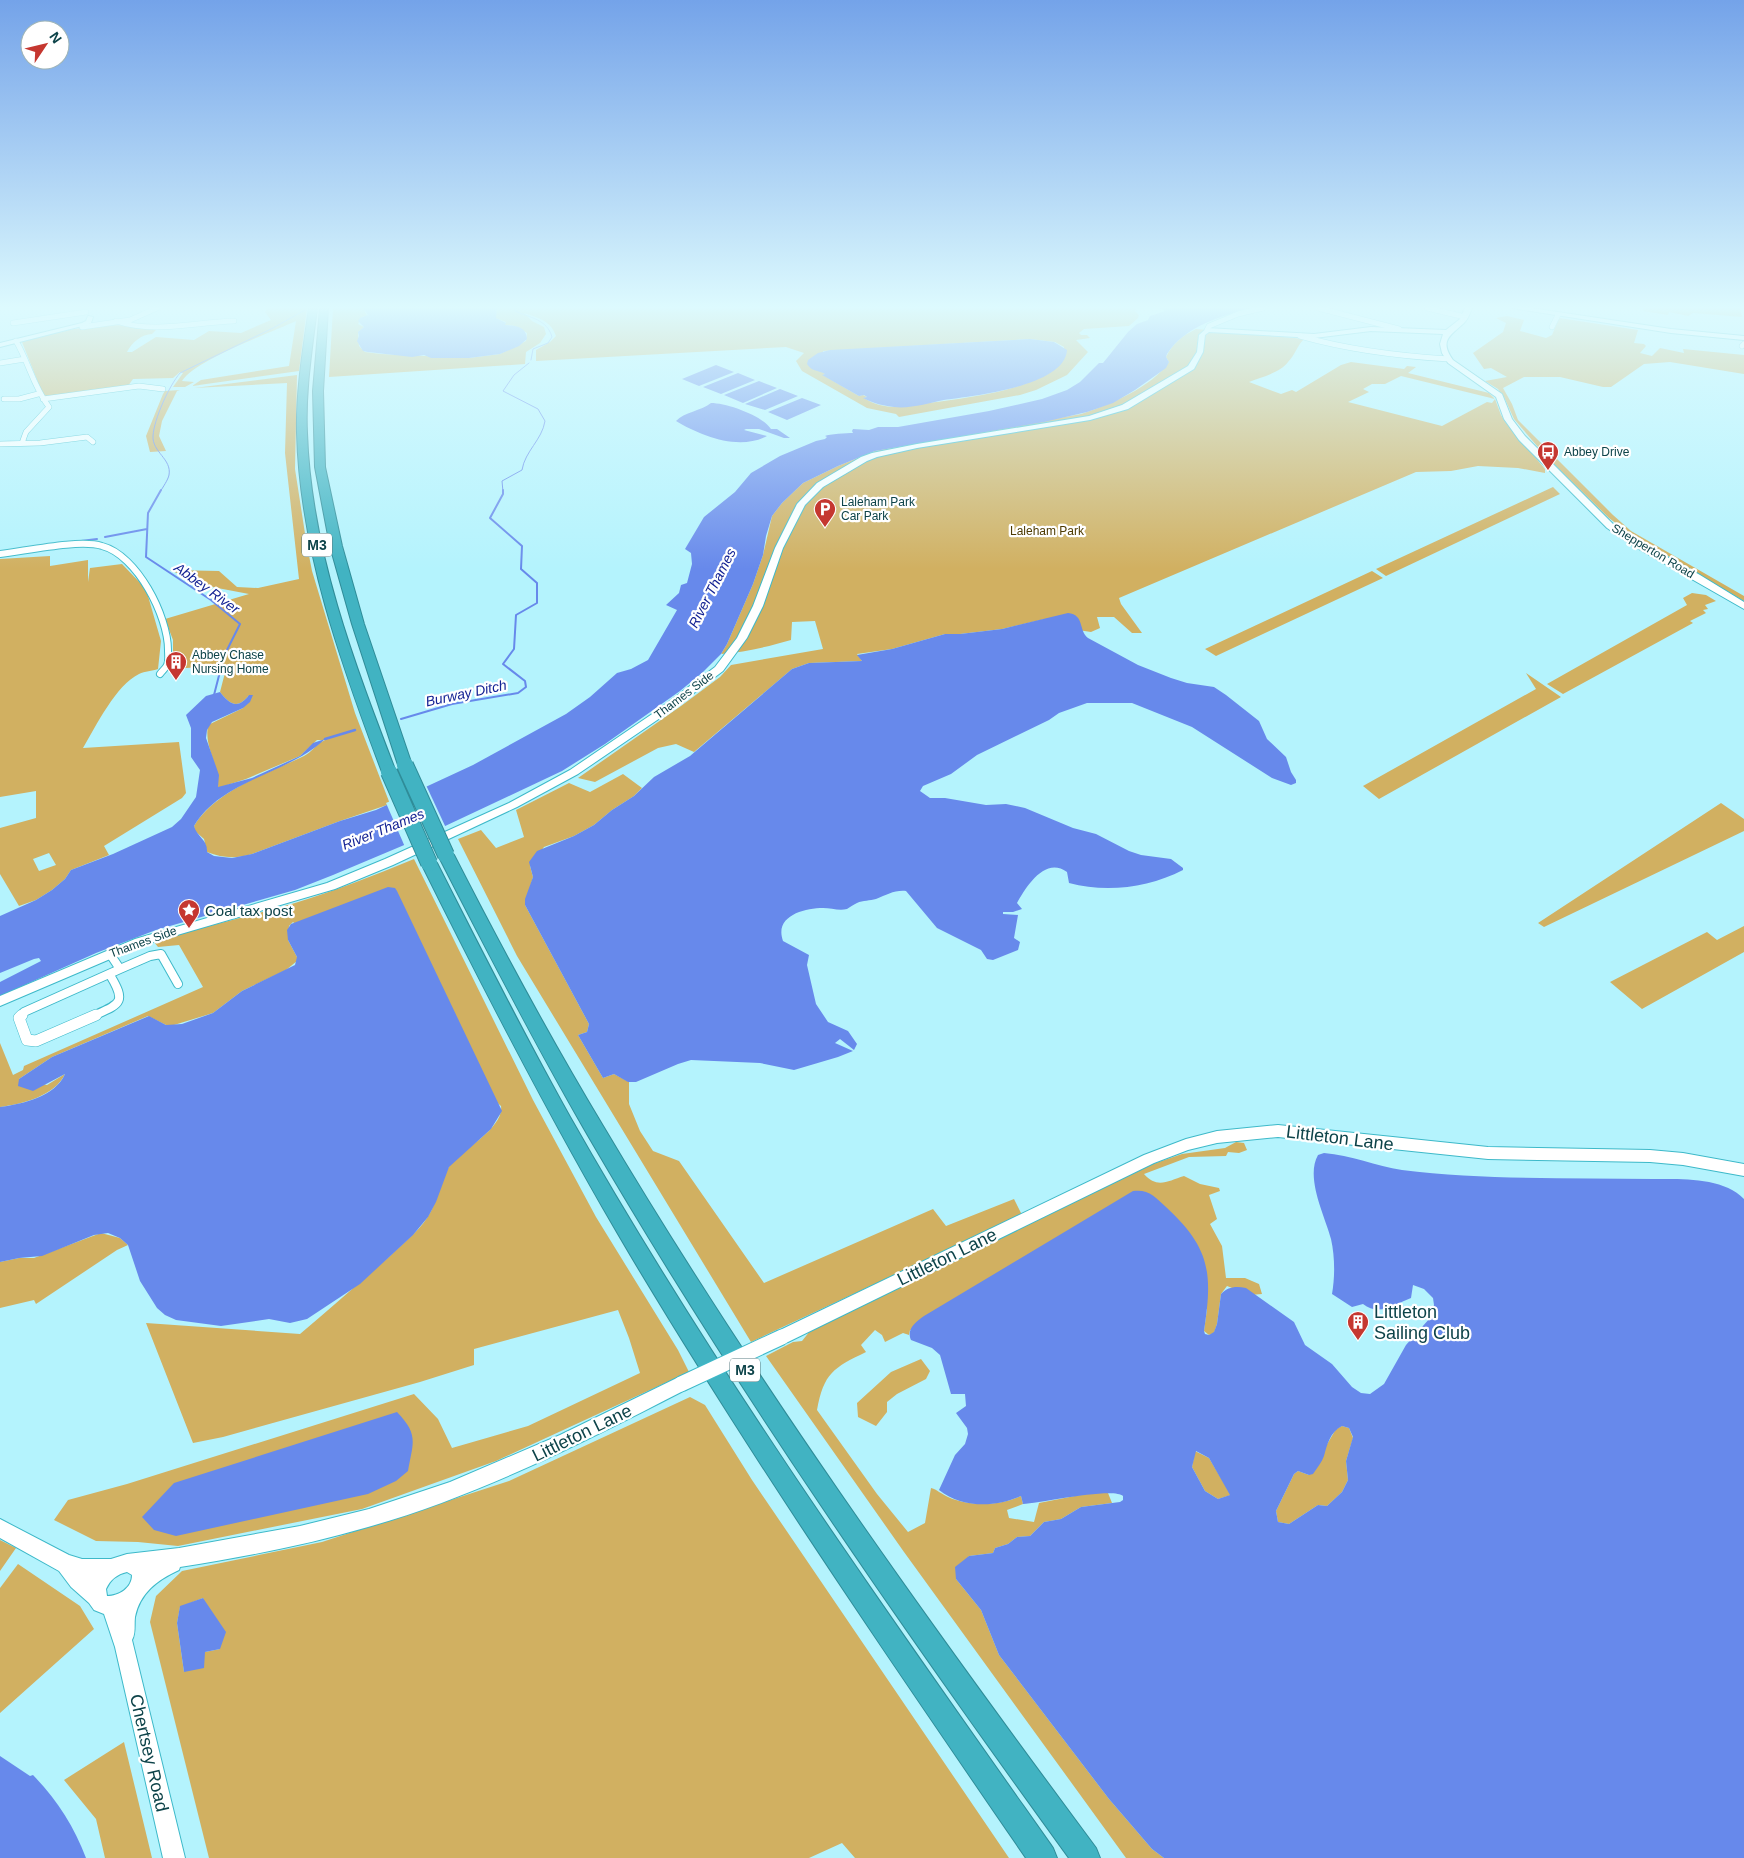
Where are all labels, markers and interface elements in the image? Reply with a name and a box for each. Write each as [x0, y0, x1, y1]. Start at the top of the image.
north arrow [20, 20, 70, 70]
text: N [46, 29, 65, 46]
bus stop icon: Abbey Drive [1536, 440, 1560, 471]
place label: Abbey Drive [1564, 445, 1630, 459]
place label: Laleham Park Car Park [841, 495, 916, 523]
parking icon: Laleham Park Car Park [813, 497, 837, 528]
street label: Shepperton Road [1609, 521, 1697, 581]
park label: Laleham Park [1010, 524, 1085, 538]
road number: M3 [302, 534, 332, 556]
water label: River Thames [685, 546, 739, 630]
water label: Abbey River [171, 559, 244, 618]
place label: Abbey Chase Nursing Home [192, 648, 269, 676]
building icon: Abbey Chase Nursing Home [164, 650, 188, 681]
street label: Thames Side [652, 668, 717, 722]
water label: Burway Ditch [424, 677, 508, 709]
water label: River Thames [340, 805, 426, 853]
place icon: Coal tax post [177, 898, 201, 929]
place label: Coal tax post [205, 902, 293, 919]
street label: Thames Side [107, 923, 179, 961]
street label: Littleton Lane [1285, 1121, 1395, 1155]
street label: Littleton Lane [894, 1224, 1000, 1290]
place label: Littleton Sailing Club [1374, 1302, 1470, 1343]
building icon: Littleton Sailing Club [1346, 1310, 1370, 1341]
road number: M3 [730, 1358, 760, 1382]
street label: Littleton Lane [529, 1400, 635, 1466]
street label: Chertsey Road [126, 1692, 172, 1814]

